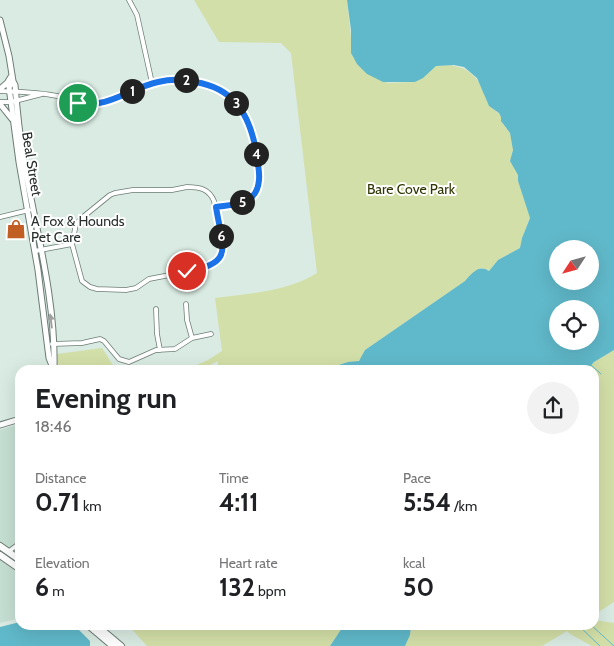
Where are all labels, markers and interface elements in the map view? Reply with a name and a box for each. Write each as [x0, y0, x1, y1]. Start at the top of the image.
pin: 2 [174, 68, 198, 92]
text: 2 [183, 71, 190, 89]
pin: 1 [120, 78, 144, 104]
pin [57, 82, 99, 124]
text: 1 [130, 82, 135, 100]
icon: arrive [64, 89, 92, 117]
pin: 3 [224, 90, 248, 116]
text: 3 [233, 94, 240, 112]
street label: Beal Street [18, 131, 46, 198]
pin: 4 [244, 142, 268, 166]
text: 4 [252, 145, 261, 163]
park label: Bare Cove Park [367, 180, 456, 198]
pin: 5 [230, 190, 254, 214]
text: 5 [239, 193, 246, 211]
place label: A Fox & Hounds Pet Care [31, 212, 125, 246]
shop icon: A Fox & Hounds Pet Care [5, 218, 27, 240]
pin: 6 [208, 224, 234, 248]
text: 6 [218, 227, 225, 245]
north arrow [549, 240, 599, 290]
map controls [549, 240, 599, 350]
pin [166, 250, 208, 292]
icon: check [173, 257, 201, 285]
button: locate [549, 300, 599, 350]
one-way arrow [47, 313, 55, 329]
text: Evening run [35, 381, 177, 415]
button: share [527, 382, 579, 434]
text: 18:46 [35, 417, 72, 436]
text: Distance [35, 469, 87, 487]
text: Time [219, 469, 249, 487]
text: Pace [403, 469, 431, 487]
text: 0.71 [35, 487, 80, 517]
text: 4:11 [219, 487, 259, 517]
text: 5:54 [403, 487, 451, 517]
text: km [80, 497, 102, 515]
text: /km [451, 497, 477, 515]
text: Elevation [35, 554, 90, 572]
text: Heart rate [219, 554, 278, 572]
text: kcal [403, 554, 425, 572]
text: 6 [35, 572, 49, 602]
text: 132 [219, 572, 255, 602]
text: 50 [403, 572, 434, 602]
text: m [49, 582, 65, 600]
text: bpm [255, 582, 286, 600]

